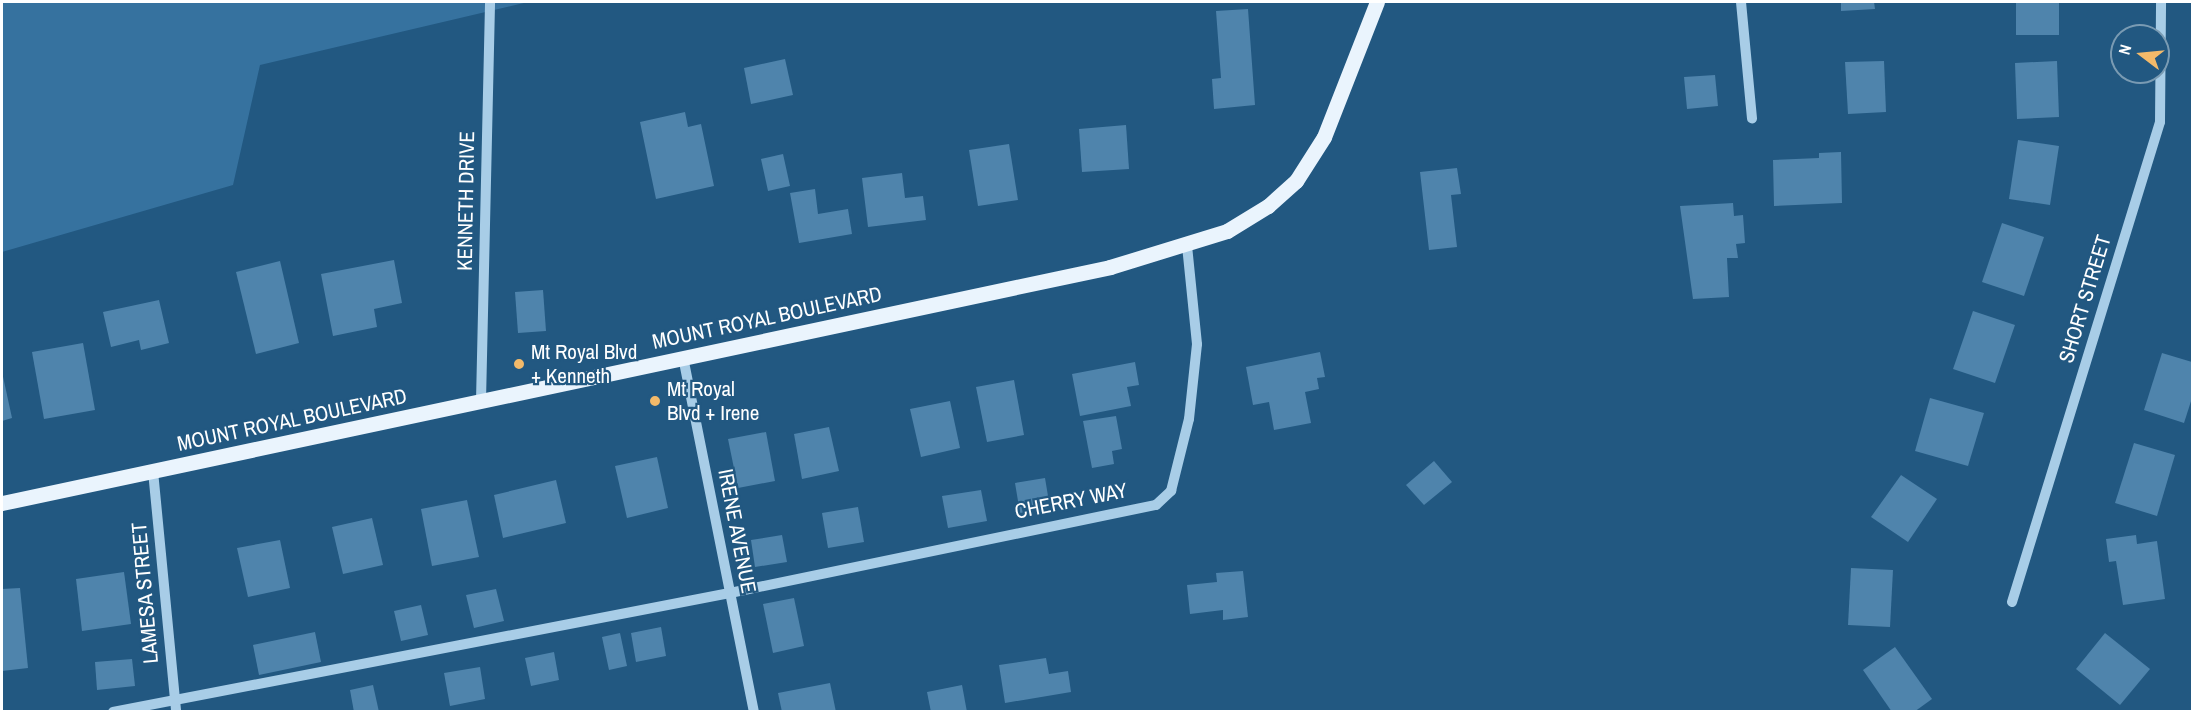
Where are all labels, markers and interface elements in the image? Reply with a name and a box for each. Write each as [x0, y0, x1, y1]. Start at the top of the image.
north arrow [2110, 24, 2170, 84]
text: N [2113, 42, 2136, 57]
street label: KENNETH DRIVE [452, 131, 480, 271]
street label: SHORT STREET [2054, 232, 2116, 366]
street label: MOUNT ROYAL BOULEVARD [650, 281, 884, 355]
place label: Mt Royal Blvd + Kenneth [531, 339, 637, 389]
marker: Mt Royal Blvd + Kenneth [512, 357, 526, 371]
place label: Mt Royal Blvd + Irene [667, 376, 759, 426]
street label: MOUNT ROYAL BOULEVARD [175, 383, 409, 457]
marker: Mt Royal Blvd + Irene [648, 394, 662, 408]
street label: IRENE AVENUE [713, 466, 761, 596]
street label: CHERRY WAY [1012, 478, 1130, 524]
street label: LAMESA STREET [126, 521, 164, 665]

